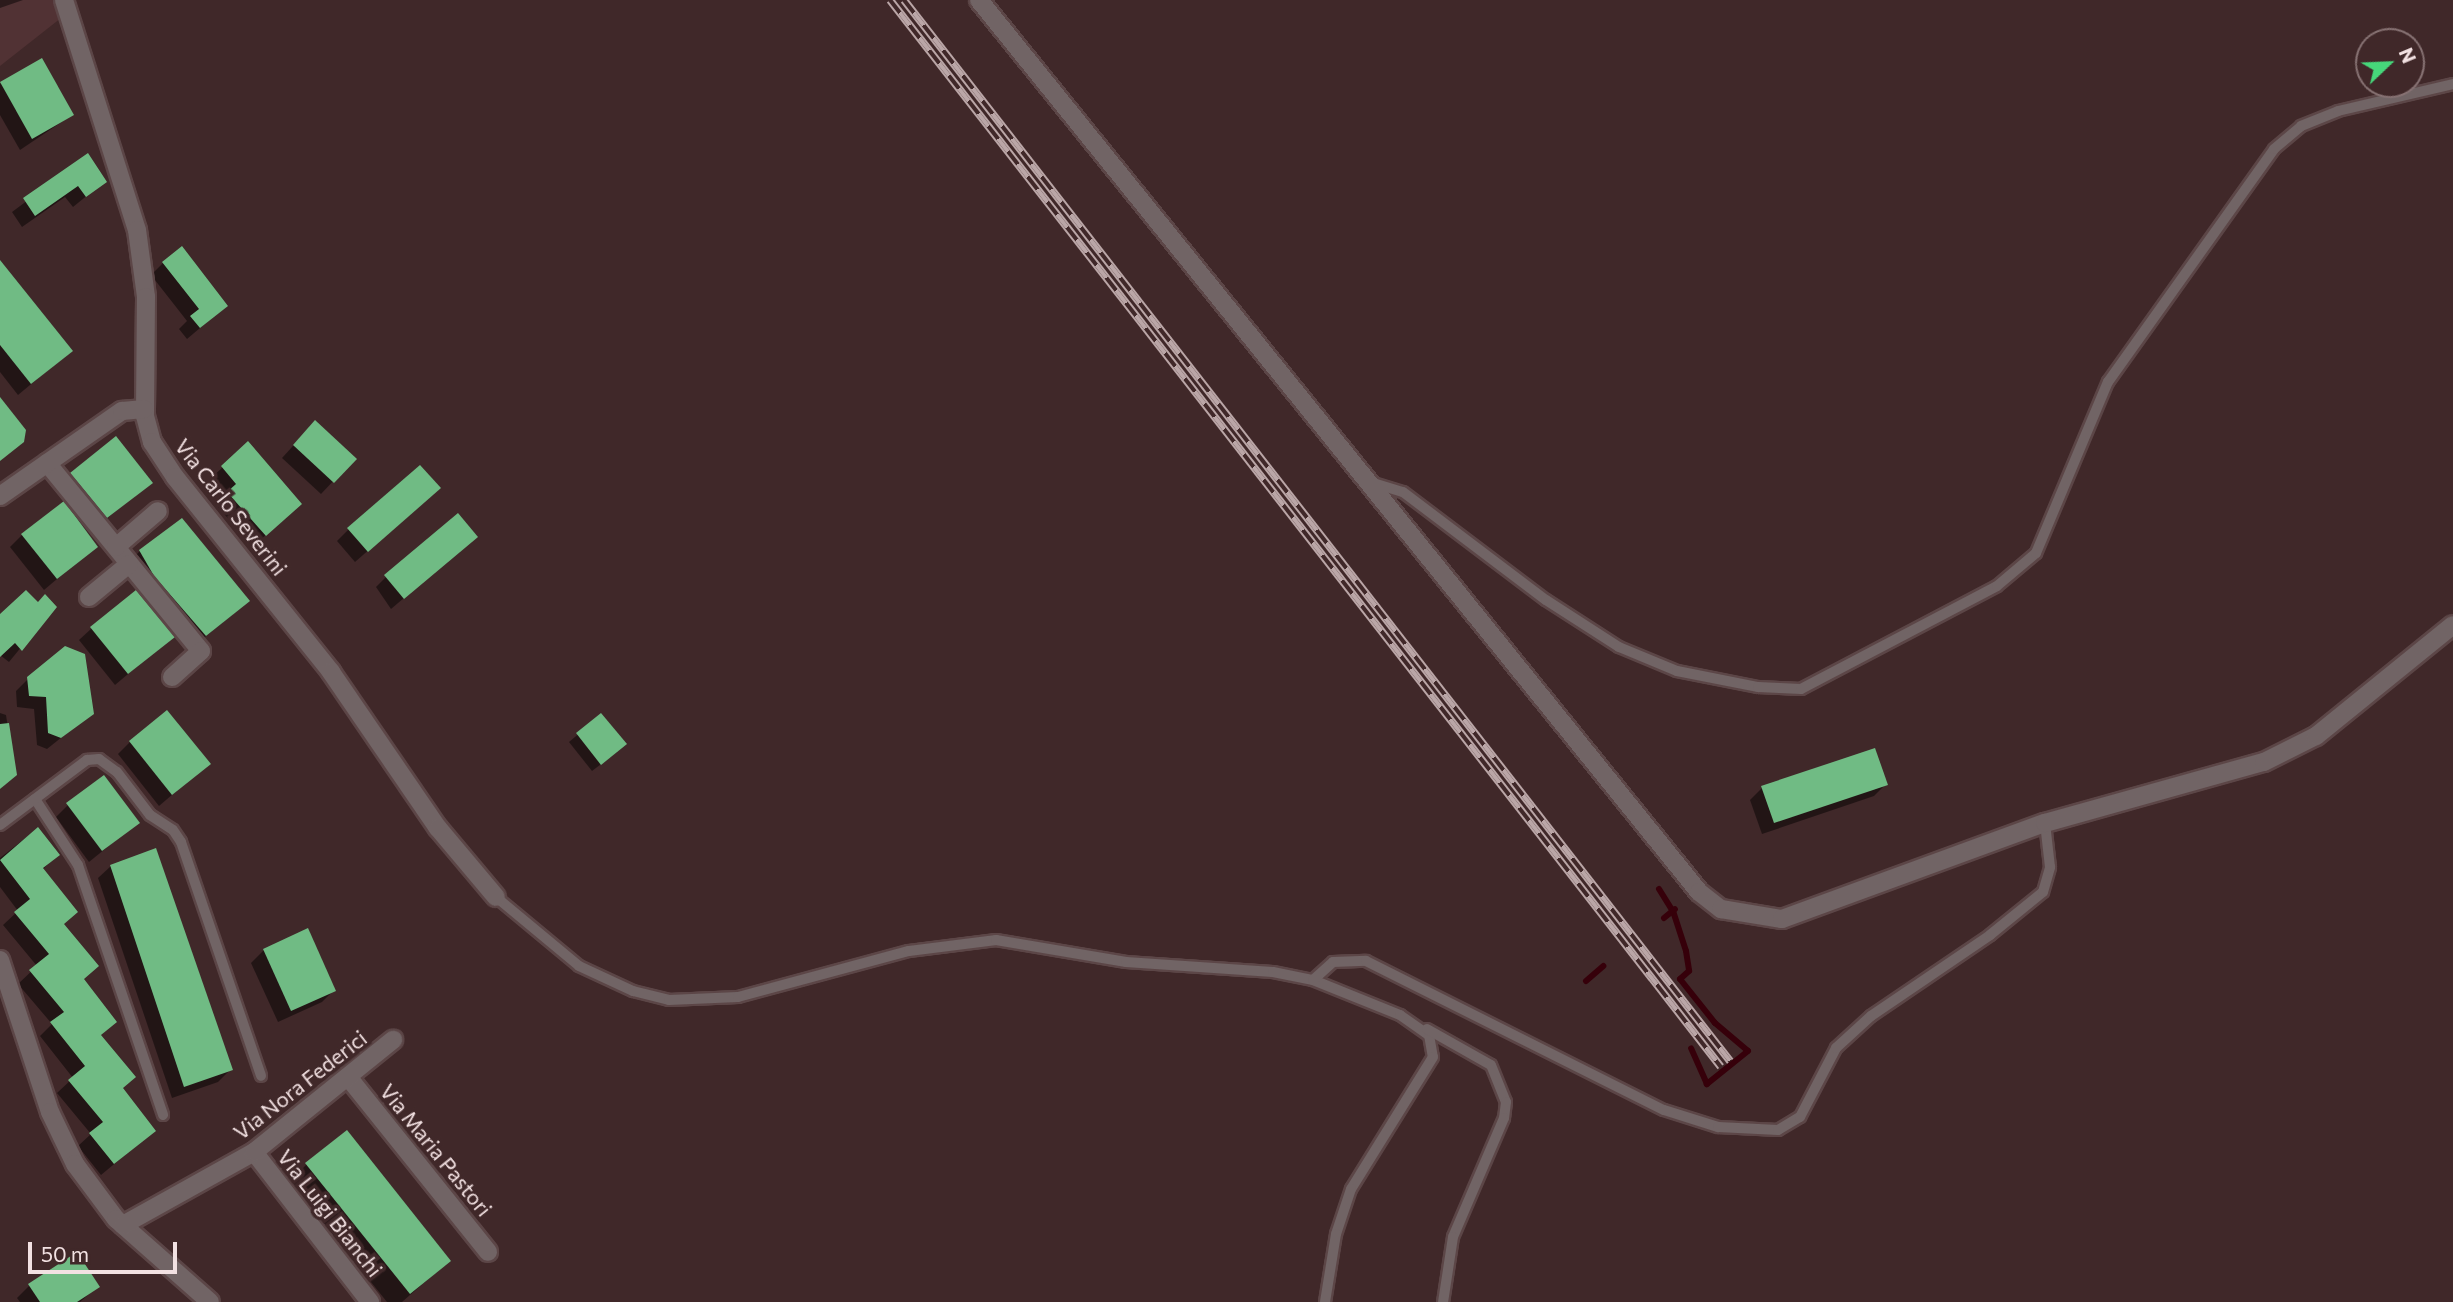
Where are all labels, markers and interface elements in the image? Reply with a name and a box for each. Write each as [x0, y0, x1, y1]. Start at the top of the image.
north arrow [2355, 28, 2425, 98]
text: N [2395, 44, 2421, 66]
street label: Via Carlo Severini [170, 434, 292, 580]
street label: Via Nora Federici [228, 1025, 372, 1145]
street label: Via Maria Pastori [375, 1079, 497, 1221]
street label: Via Luigi Bianchi [272, 1144, 388, 1282]
scale bar [32, 1228, 180, 1272]
text: 50 m [41, 1241, 89, 1266]

